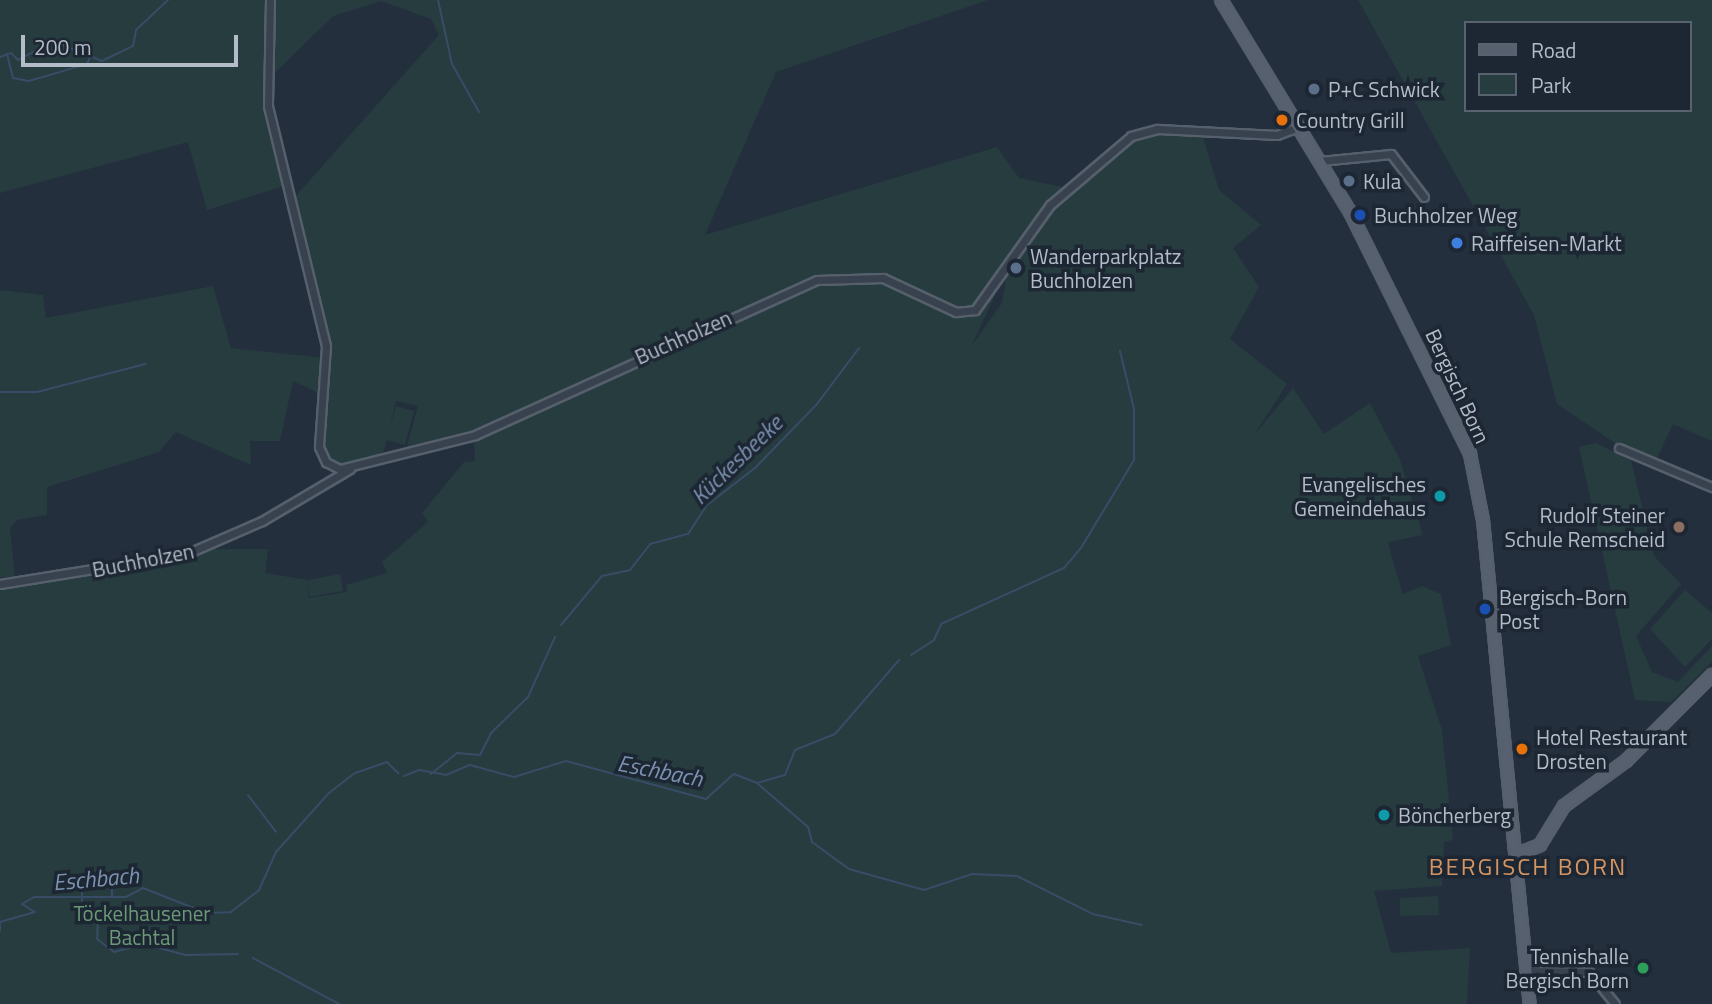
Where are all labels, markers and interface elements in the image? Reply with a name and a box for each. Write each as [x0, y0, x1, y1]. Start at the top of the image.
scale bar [24, 21, 242, 65]
legend [1464, 21, 1691, 112]
text: 200 m [34, 31, 91, 63]
text: Road [1531, 34, 1576, 66]
text: Park [1531, 69, 1571, 101]
place label: P+C Schwick [1328, 76, 1440, 102]
marker: P+C Schwick [1306, 81, 1322, 97]
place label: Country Grill [1296, 107, 1405, 133]
marker: Country Grill [1274, 112, 1290, 128]
place label: Kula [1363, 168, 1401, 194]
marker: Kula [1341, 173, 1357, 189]
place label: Buchholzer Weg [1374, 202, 1517, 228]
marker: Buchholzer Weg [1352, 207, 1368, 223]
place label: Raiffeisen-Markt [1471, 230, 1622, 256]
marker: Raiffeisen-Markt [1449, 235, 1465, 251]
place label: Wanderparkplatz Buchholzen [1030, 243, 1181, 293]
marker: Wanderparkplatz Buchholzen [1008, 260, 1024, 276]
street label: Buchholzen [631, 305, 735, 369]
street label: Bergisch Born [1420, 325, 1496, 447]
water label: Kückesbeeke [686, 410, 788, 510]
place label: Evangelisches Gemeindehaus [1294, 471, 1426, 521]
marker: Evangelisches Gemeindehaus [1432, 488, 1448, 504]
place label: Rudolf Steiner Schule Remscheid [1505, 502, 1665, 552]
marker: Rudolf Steiner Schule Remscheid [1671, 519, 1687, 535]
street label: Buchholzen [90, 538, 196, 582]
place label: Bergisch-Born Post [1499, 584, 1627, 634]
marker: Bergisch-Born Post [1477, 601, 1493, 617]
place label: Hotel Restaurant Drosten [1536, 724, 1687, 774]
marker: Hotel Restaurant Drosten [1514, 741, 1530, 757]
water label: Eschbach [615, 749, 705, 793]
place label: Böncherberg [1398, 802, 1511, 828]
marker: Böncherberg [1376, 807, 1392, 823]
district label: BERGISCH BORN [1430, 853, 1626, 881]
water label: Eschbach [52, 862, 140, 896]
park label: Töckelhausener Bachtal [73, 900, 211, 950]
place label: Tennishalle Bergisch Born [1506, 943, 1629, 993]
marker: Tennishalle Bergisch Born [1635, 960, 1651, 976]

